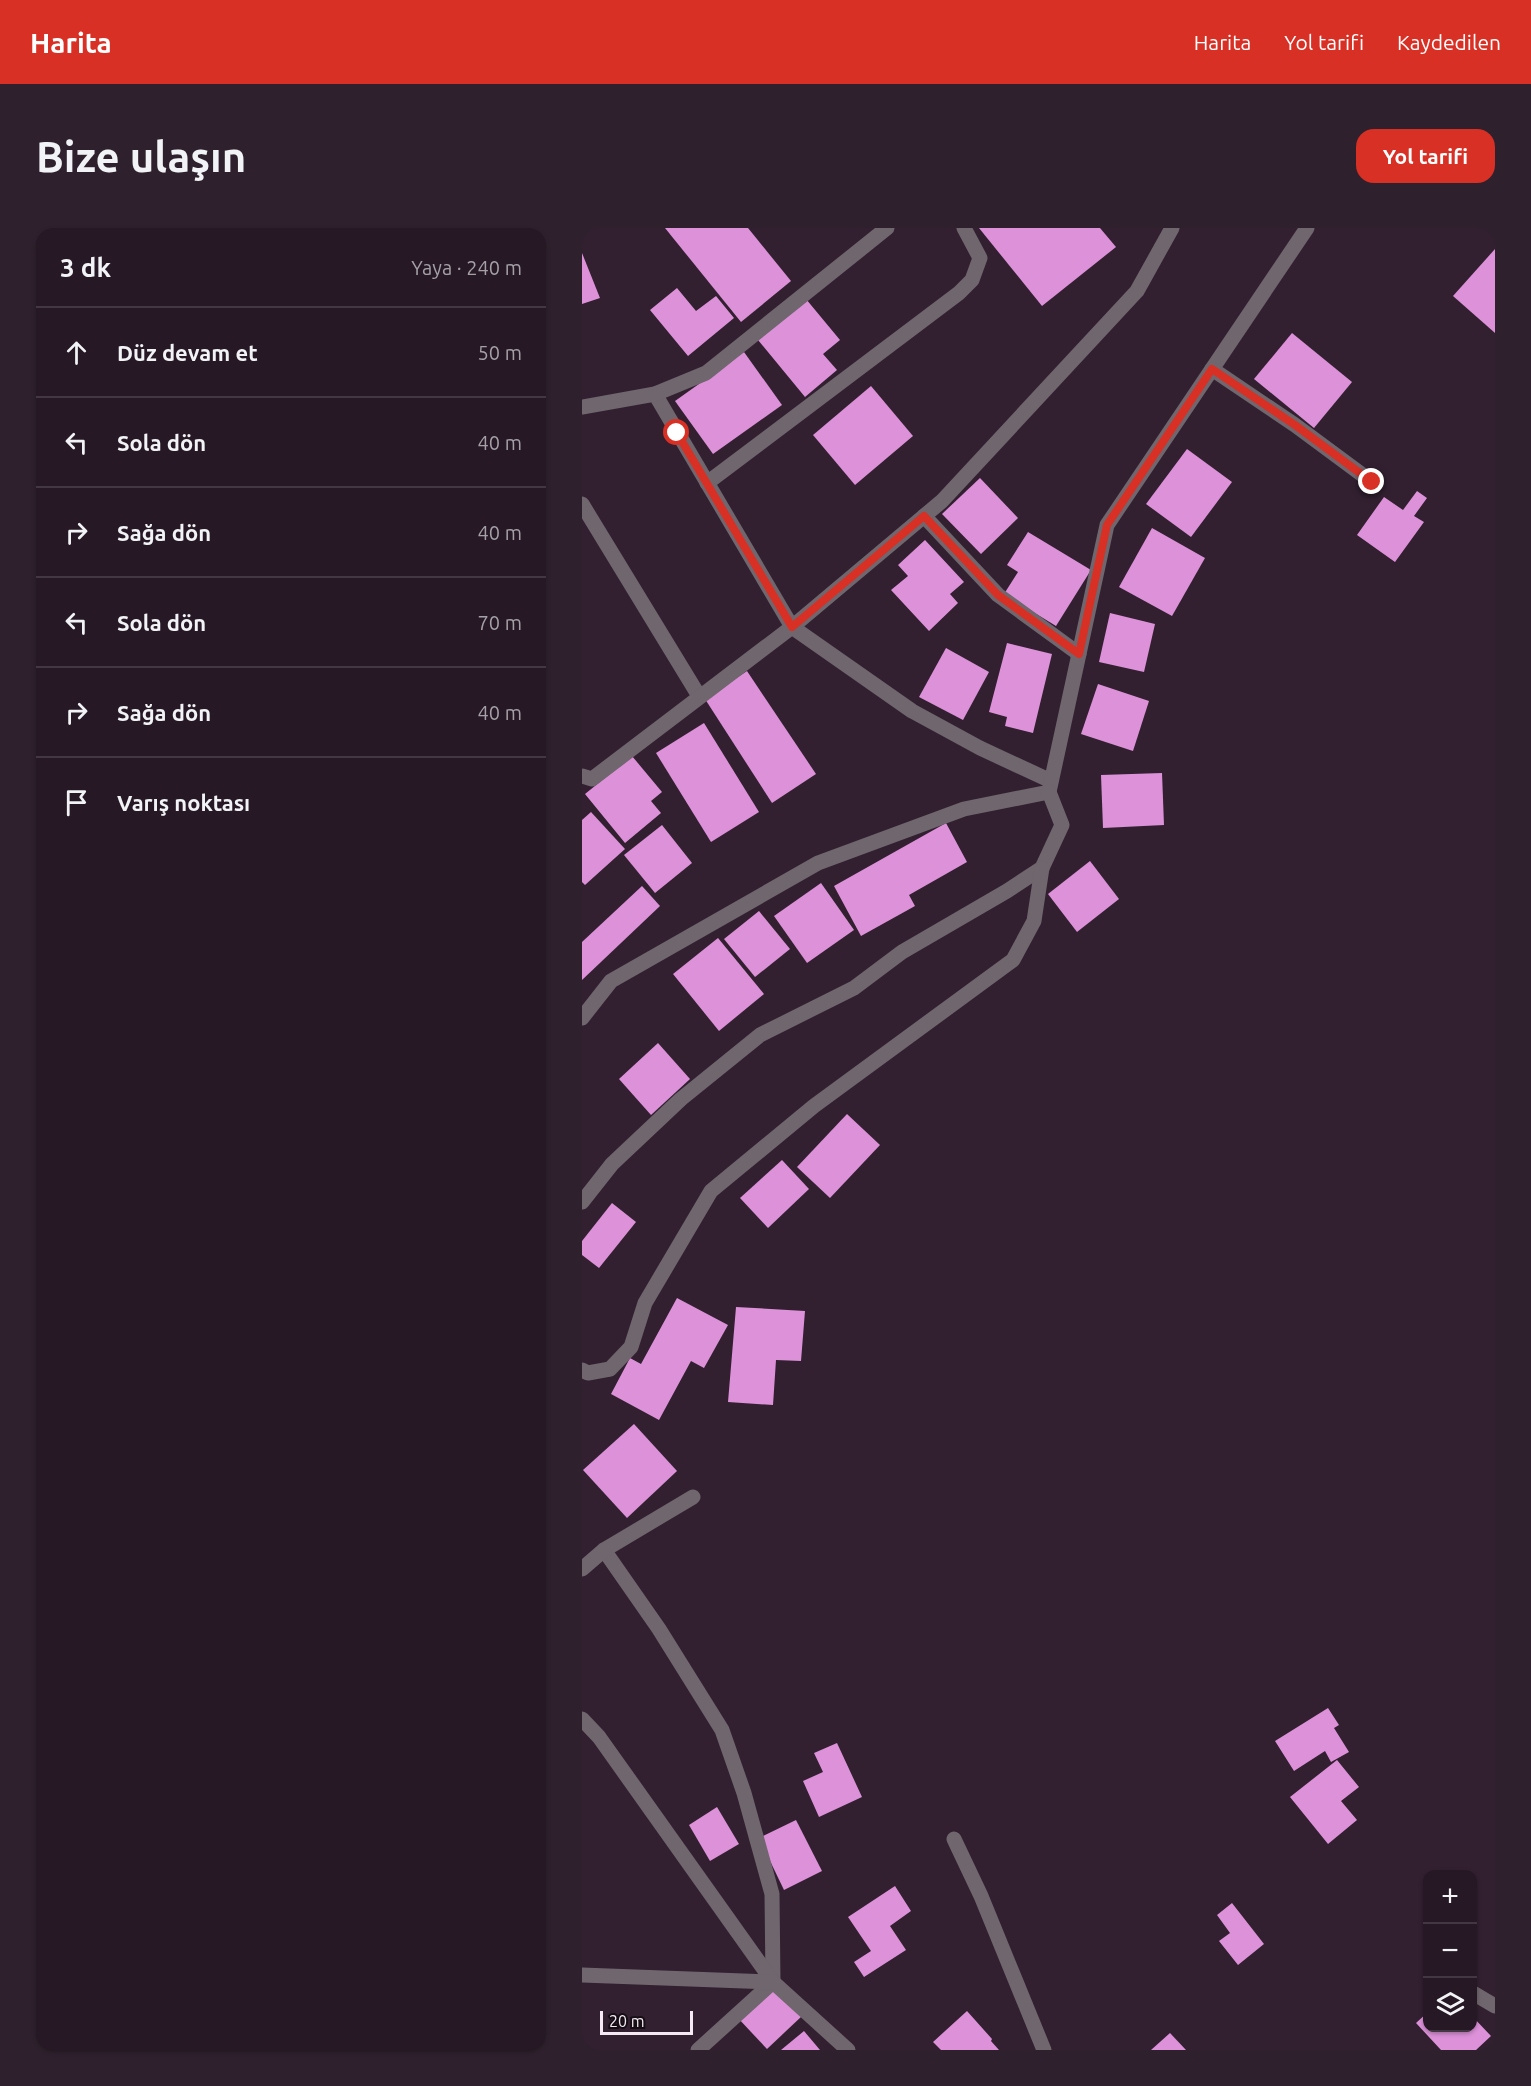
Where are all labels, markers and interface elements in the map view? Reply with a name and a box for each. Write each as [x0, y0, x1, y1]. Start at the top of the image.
text: Harita [30, 27, 112, 58]
text: Harita [1194, 30, 1251, 54]
text: Yol tarifi [1284, 30, 1364, 54]
text: Kaydedilen [1397, 30, 1501, 54]
button: Yol tarifi [1356, 129, 1495, 183]
text: Bize ulaşın [36, 133, 246, 180]
text: 3 dk [60, 253, 111, 282]
text: Yaya · 240 m [411, 256, 522, 279]
icon: ahead [60, 336, 93, 369]
text: Düz devam et [117, 340, 258, 365]
text: 50 m [478, 341, 522, 364]
route start [663, 419, 689, 445]
icon: left [60, 426, 93, 459]
text: Sola dön [117, 430, 206, 455]
text: 40 m [478, 431, 522, 454]
route end [1358, 468, 1384, 494]
icon: right [60, 516, 93, 549]
text: Sağa dön [117, 520, 211, 545]
text: 40 m [478, 521, 522, 544]
icon: left [60, 606, 93, 639]
text: Sola dön [117, 610, 206, 635]
text: 70 m [478, 611, 522, 634]
icon: right [60, 696, 93, 729]
text: Sağa dön [117, 700, 211, 725]
text: 40 m [478, 701, 522, 724]
icon: arrive [60, 786, 93, 819]
text: Varış noktası [117, 790, 250, 815]
map controls [1423, 1870, 1477, 2032]
button: + [1423, 1870, 1477, 1924]
button: − [1423, 1924, 1477, 1978]
button: layers [1423, 1978, 1477, 2032]
scale bar [600, 2008, 693, 2036]
text: 20 m [609, 2012, 645, 2030]

